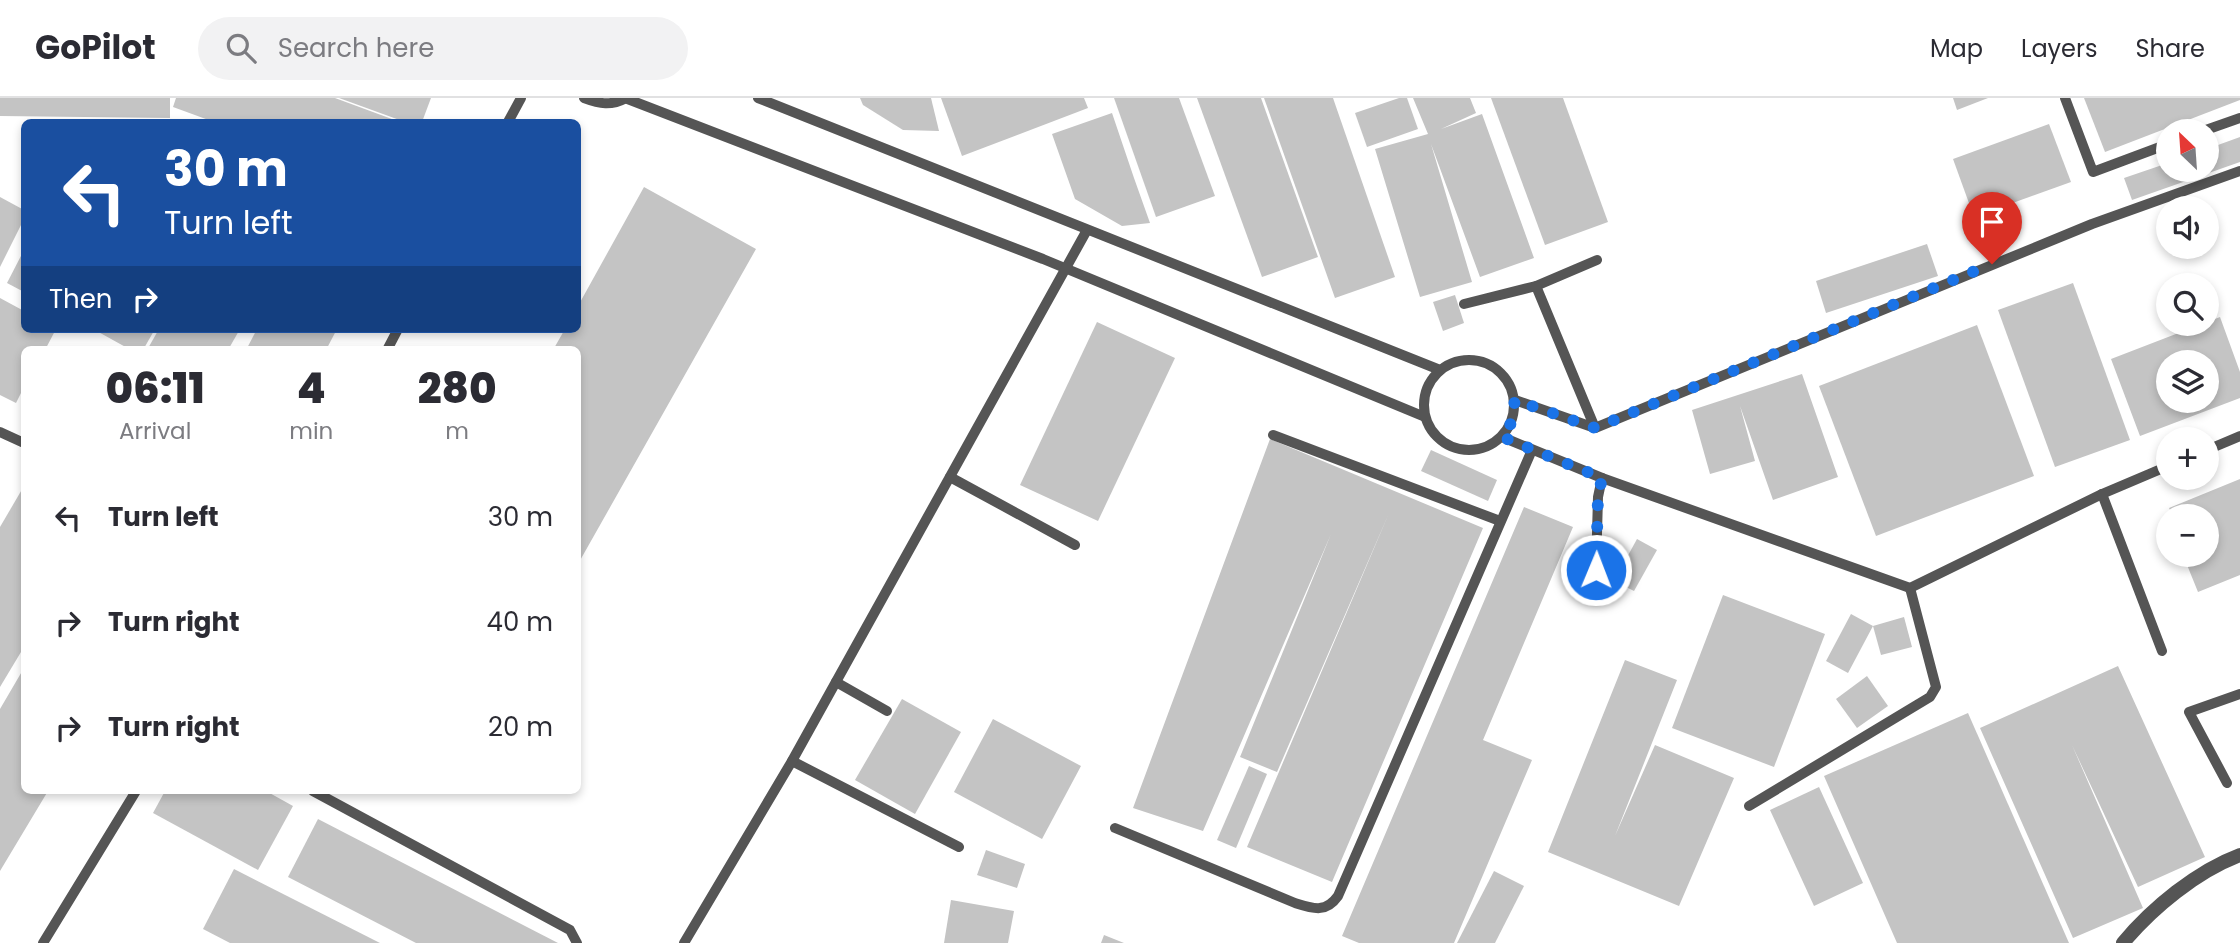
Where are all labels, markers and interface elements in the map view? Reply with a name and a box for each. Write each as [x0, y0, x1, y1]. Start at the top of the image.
search box [198, 17, 688, 80]
text: GoPilot [35, 24, 156, 71]
icon: search [222, 29, 260, 67]
text: Search here [278, 30, 434, 66]
text: Map [1930, 32, 1983, 65]
text: Layers [2021, 32, 2097, 65]
text: Share [2135, 32, 2205, 65]
north arrow [2156, 119, 2219, 182]
map controls [2156, 119, 2219, 567]
text: 30 m [164, 135, 288, 203]
icon: left [49, 147, 140, 238]
pin [1962, 192, 2022, 264]
button: sound [2156, 196, 2219, 259]
text: Turn left [164, 200, 293, 245]
icon: arrive [1973, 203, 2011, 241]
button: search [2156, 273, 2219, 336]
icon: right [126, 280, 164, 318]
text: Then [49, 281, 112, 317]
button: layers [2156, 350, 2219, 413]
text: 06:11 [105, 359, 205, 418]
text: 4 [297, 359, 326, 418]
text: 280 [418, 359, 497, 418]
text: Arrival [119, 415, 191, 447]
text: min [289, 415, 333, 447]
text: m [445, 415, 469, 447]
button: + [2156, 427, 2219, 490]
icon: left [49, 499, 87, 537]
text: Turn left [108, 499, 219, 535]
text: 30 m [488, 499, 553, 535]
button: − [2156, 504, 2219, 567]
position arrow [1559, 533, 1633, 607]
icon: right [49, 604, 87, 642]
text: Turn right [108, 604, 240, 640]
text: 40 m [487, 604, 553, 640]
icon: right [49, 709, 87, 747]
text: Turn right [108, 709, 240, 745]
text: 20 m [488, 709, 553, 745]

